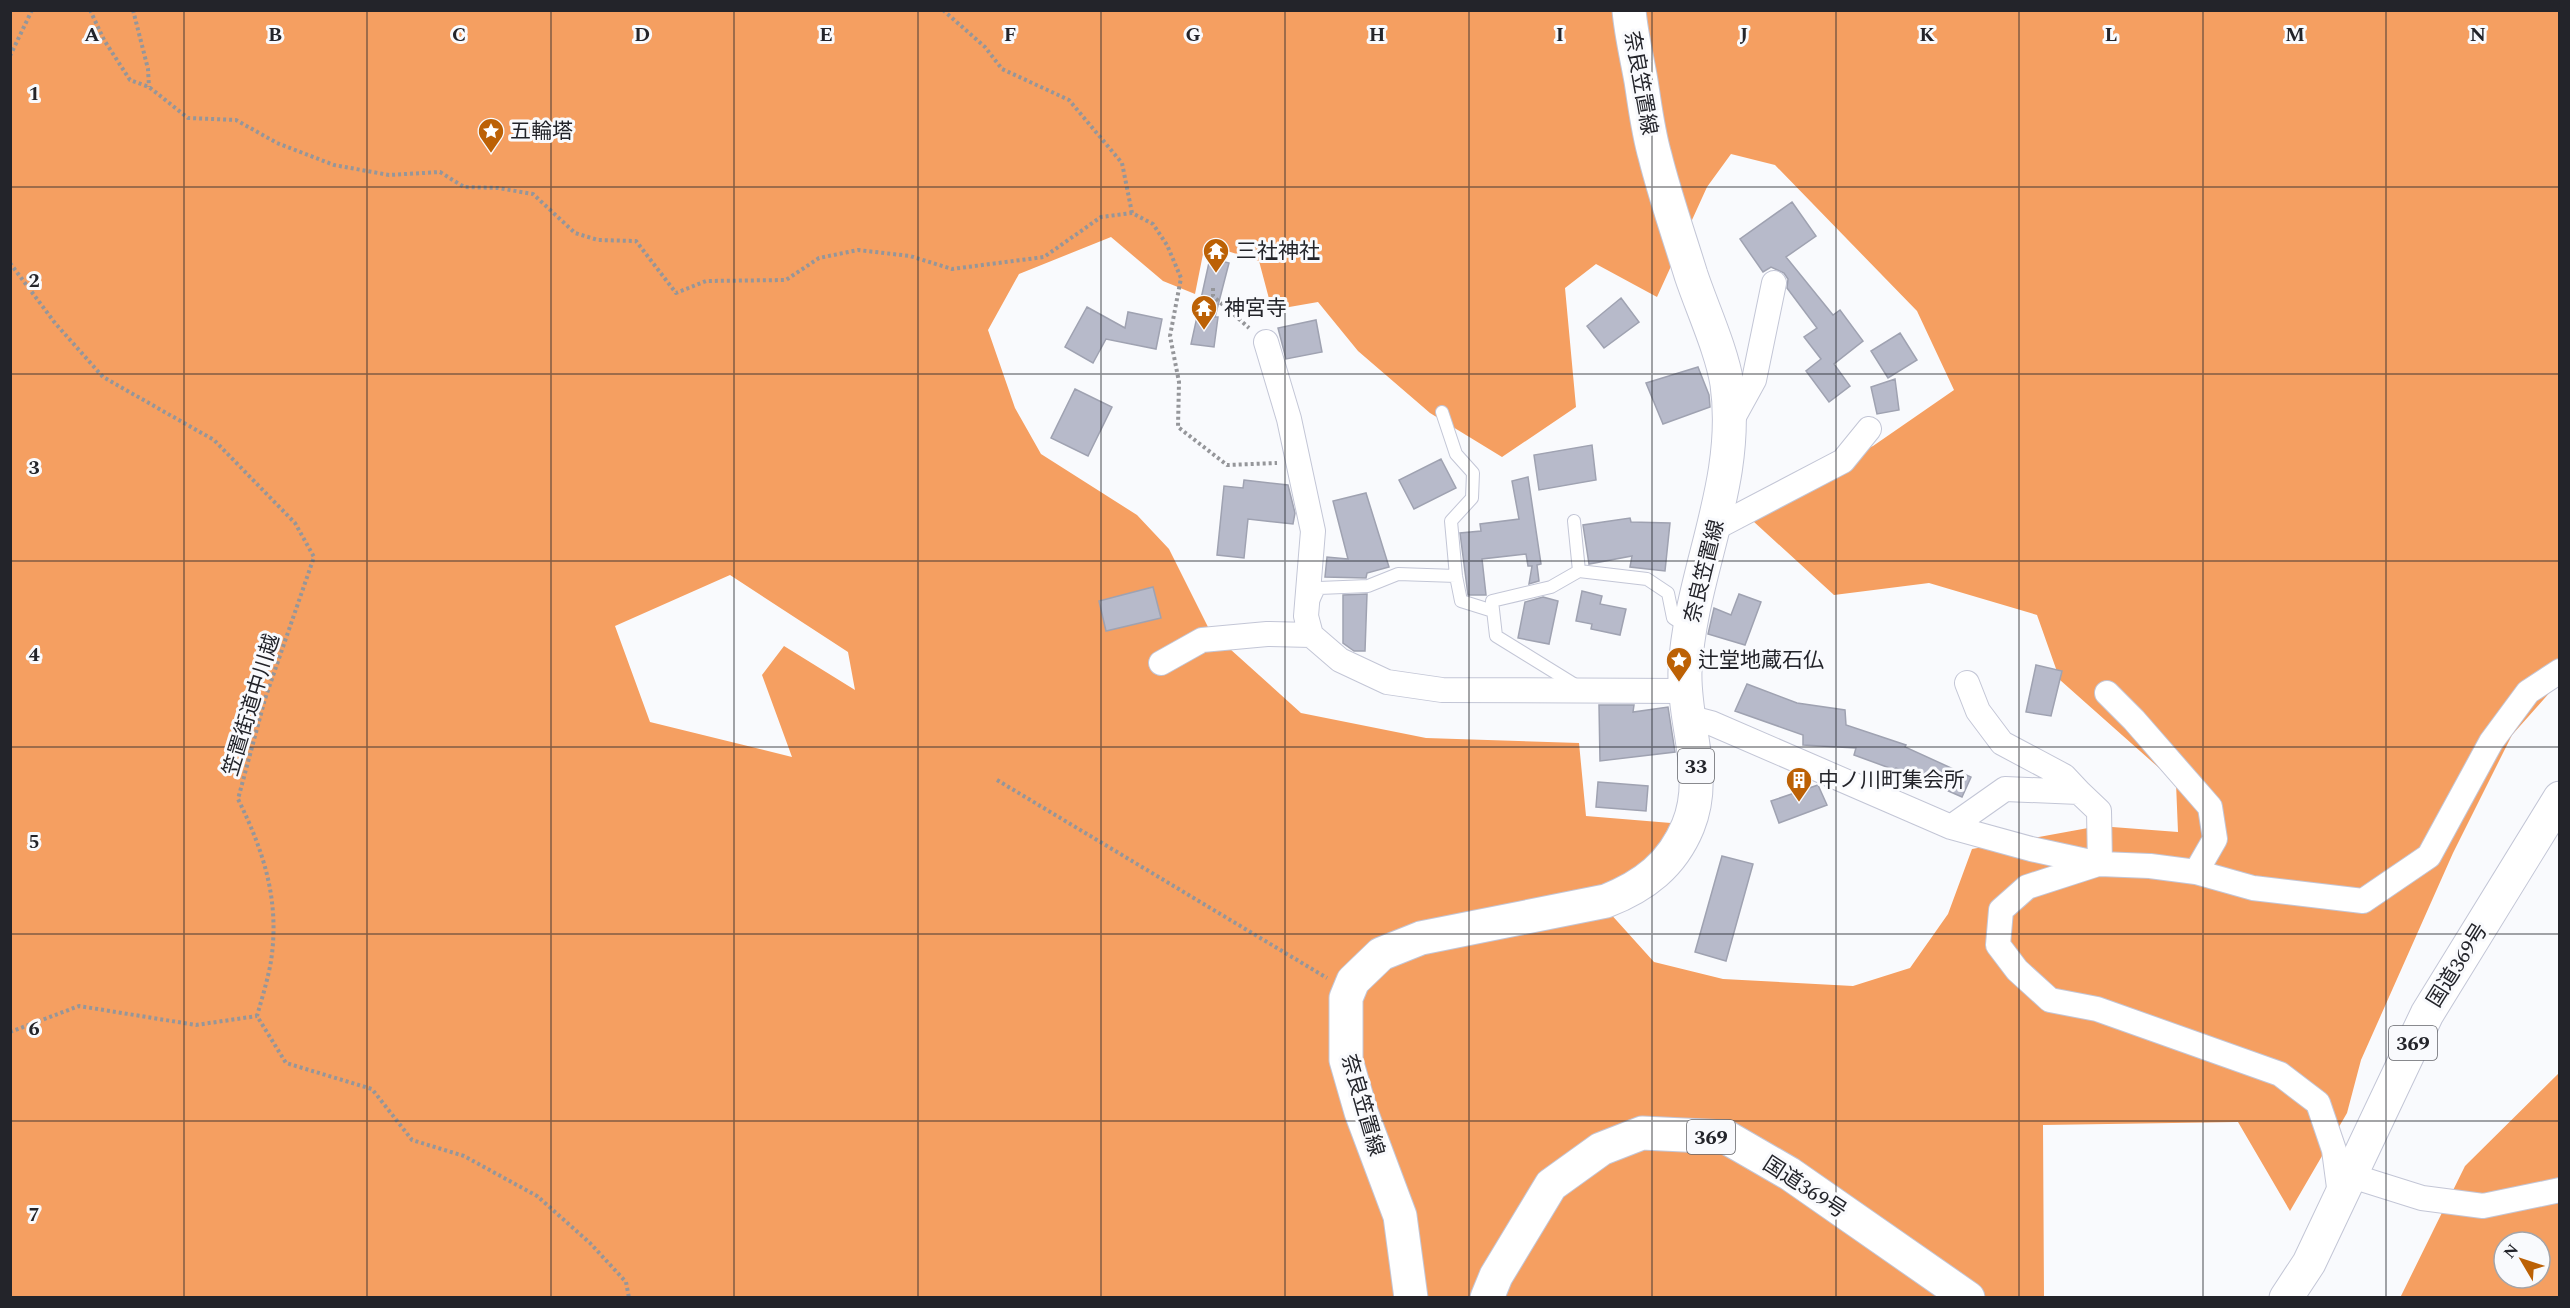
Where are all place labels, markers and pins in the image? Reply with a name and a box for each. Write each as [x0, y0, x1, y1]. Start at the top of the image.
place icon: 五輪塔 [476, 116, 506, 154]
place label: 五輪塔 [510, 116, 573, 148]
temple icon: 三社神社 [1201, 236, 1231, 274]
place label: 三社神社 [1236, 236, 1320, 268]
temple icon: 神宮寺 [1189, 293, 1219, 331]
place label: 神宮寺 [1224, 293, 1287, 325]
place icon: 辻堂地蔵石仏 [1664, 645, 1694, 683]
place label: 辻堂地蔵石仏 [1698, 645, 1824, 677]
building icon: 中ノ川町集会所 [1784, 765, 1814, 803]
place label: 中ノ川町集会所 [1818, 765, 1965, 797]

